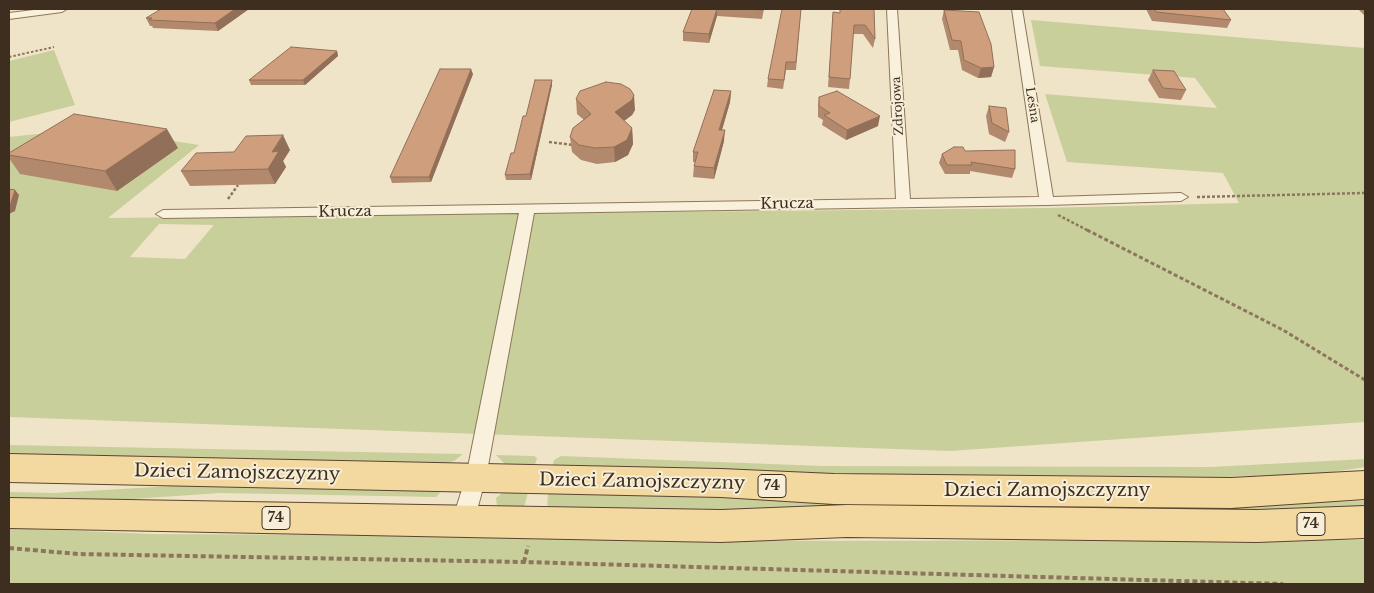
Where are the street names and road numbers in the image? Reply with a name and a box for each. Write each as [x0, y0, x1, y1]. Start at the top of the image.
street label: Zdrojowa [889, 76, 907, 136]
street label: Leśna [1022, 86, 1042, 124]
street label: Krucza [760, 195, 814, 213]
street label: Krucza [318, 203, 372, 221]
street label: Dzieci Zamojszczyzny [134, 460, 340, 486]
street label: Dzieci Zamojszczyzny [539, 469, 745, 495]
road number: 74 [758, 474, 786, 498]
street label: Dzieci Zamojszczyzny [944, 480, 1150, 502]
road number: 74 [262, 506, 290, 530]
road number: 74 [1297, 512, 1325, 536]

